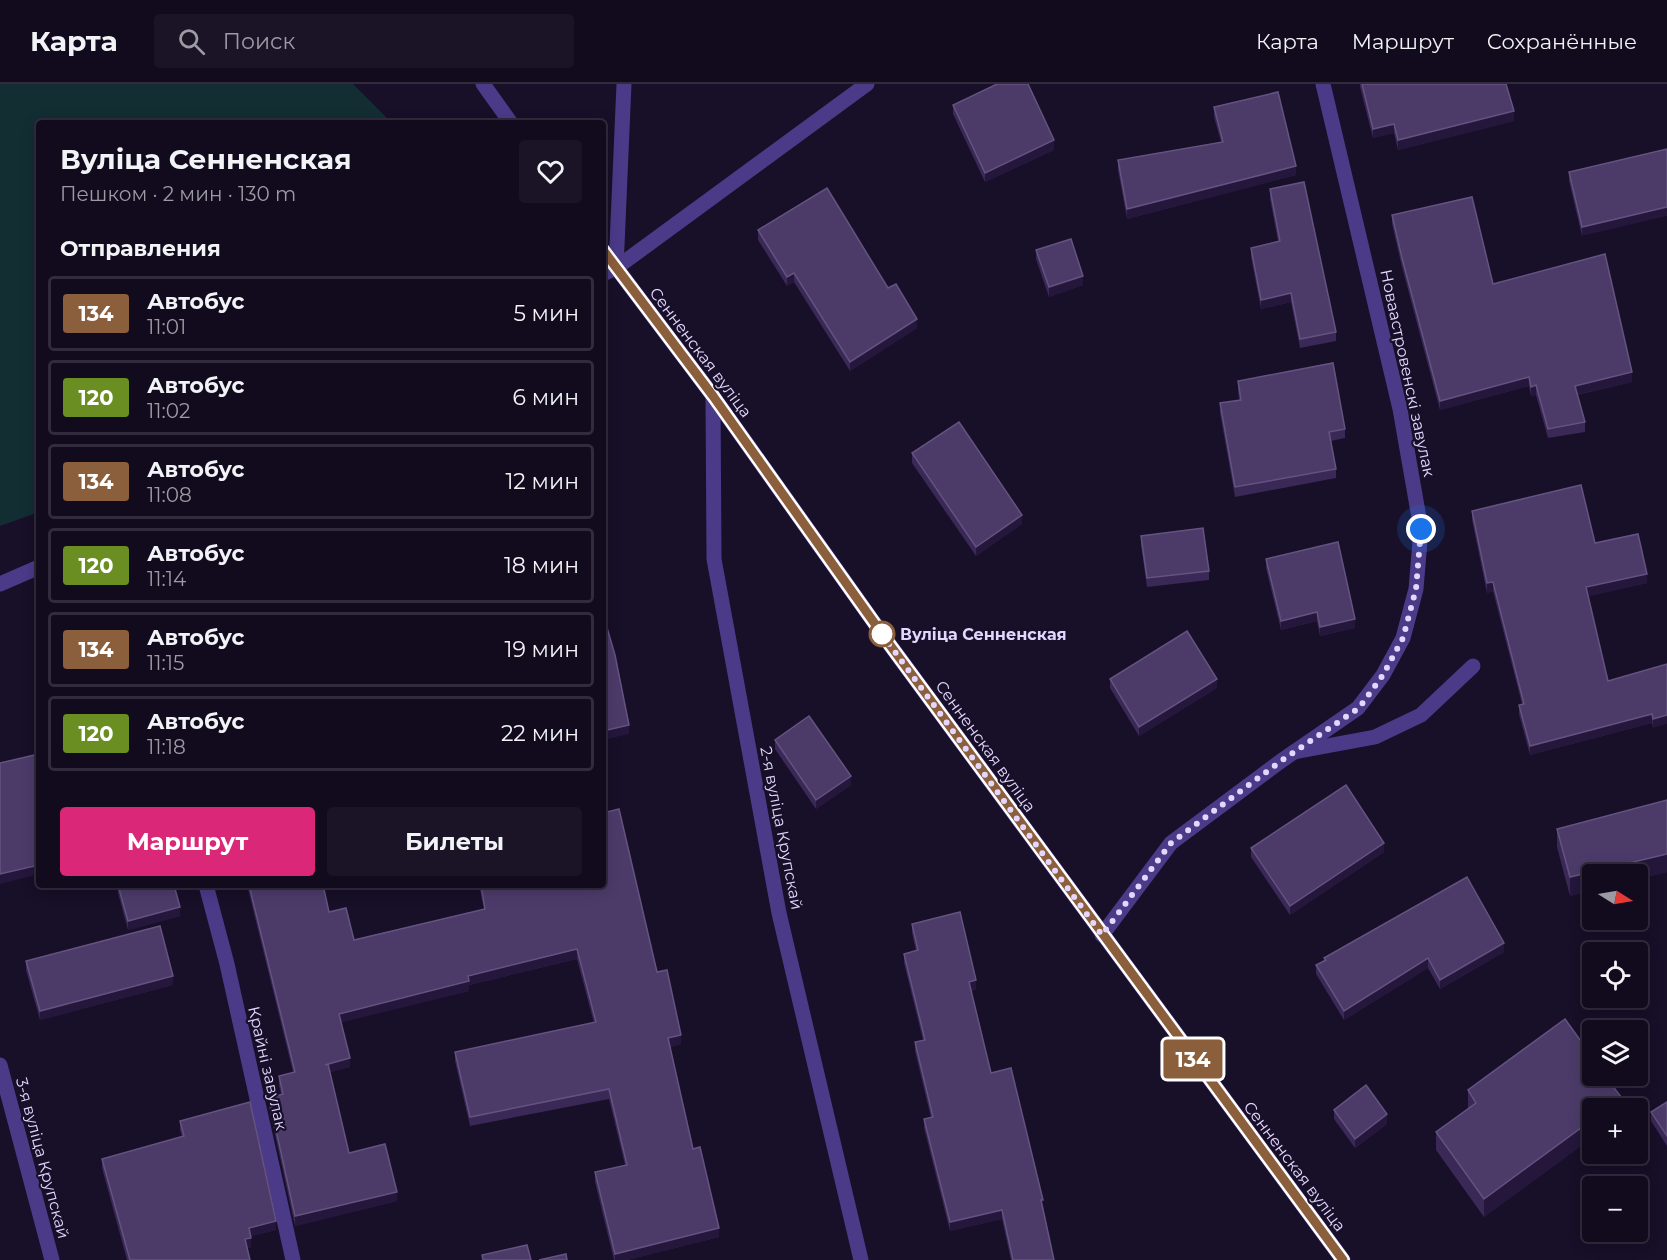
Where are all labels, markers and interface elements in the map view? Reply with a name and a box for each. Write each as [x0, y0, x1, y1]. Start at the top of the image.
search box [154, 14, 574, 68]
text: Карта [30, 24, 118, 58]
icon: search [175, 25, 208, 58]
text: Поиск [223, 28, 295, 55]
text: Карта [1256, 29, 1319, 54]
text: Маршрут [1352, 29, 1454, 54]
text: Сохранённые [1487, 29, 1637, 54]
button: heart [519, 140, 582, 203]
text: Вуліца Сенненская [60, 142, 352, 176]
text: Пешком · 2 мин · 130 m [60, 182, 296, 206]
text: Отправления [60, 235, 221, 262]
street label: Новаастровенскі завулак [1376, 268, 1439, 479]
street label: Сенненская вуліца [646, 284, 756, 421]
text: Автобус [147, 288, 245, 315]
text: 5 мин [513, 300, 579, 327]
text: 134 [78, 301, 114, 326]
text: 11:01 [147, 315, 186, 339]
text: Автобус [147, 372, 245, 399]
text: 6 мин [512, 384, 579, 411]
text: 120 [79, 385, 113, 410]
text: 11:02 [147, 399, 190, 423]
text: Автобус [147, 456, 245, 483]
text: 12 мин [505, 468, 579, 495]
text: 134 [78, 469, 114, 494]
text: 11:08 [147, 483, 192, 507]
your location [1406, 514, 1436, 544]
text: Автобус [147, 540, 245, 567]
text: 18 мин [504, 552, 579, 579]
text: 120 [79, 553, 113, 578]
text: 11:14 [147, 567, 186, 591]
marker: Вуліца Сенненская [869, 621, 895, 647]
text: Автобус [147, 624, 245, 651]
place label: Вуліца Сенненская [900, 625, 1067, 644]
text: 19 мин [505, 636, 579, 663]
text: 134 [78, 637, 114, 662]
text: 11:15 [147, 651, 184, 675]
street label: Сенненская вуліца [932, 677, 1040, 816]
text: Автобус [147, 708, 245, 735]
text: 22 мин [501, 720, 579, 747]
text: 120 [79, 721, 113, 746]
text: 11:18 [147, 735, 186, 759]
street label: 2-я вуліца Крупскай [756, 745, 807, 911]
button: Маршрут [60, 807, 315, 876]
button: Билеты [327, 807, 582, 876]
north arrow [1582, 864, 1648, 930]
map controls [1582, 864, 1648, 1242]
button: locate [1582, 942, 1648, 1008]
street label: Крайні завулак [244, 1004, 291, 1133]
button: layers [1582, 1020, 1648, 1086]
line badge: 134 [1158, 1040, 1228, 1078]
text: 134 [1175, 1047, 1211, 1072]
street label: 3-я вуліца Крупскай [12, 1076, 73, 1241]
street label: Сенненская вуліца [1240, 1098, 1350, 1235]
button: + [1582, 1098, 1648, 1164]
button: − [1582, 1176, 1648, 1242]

